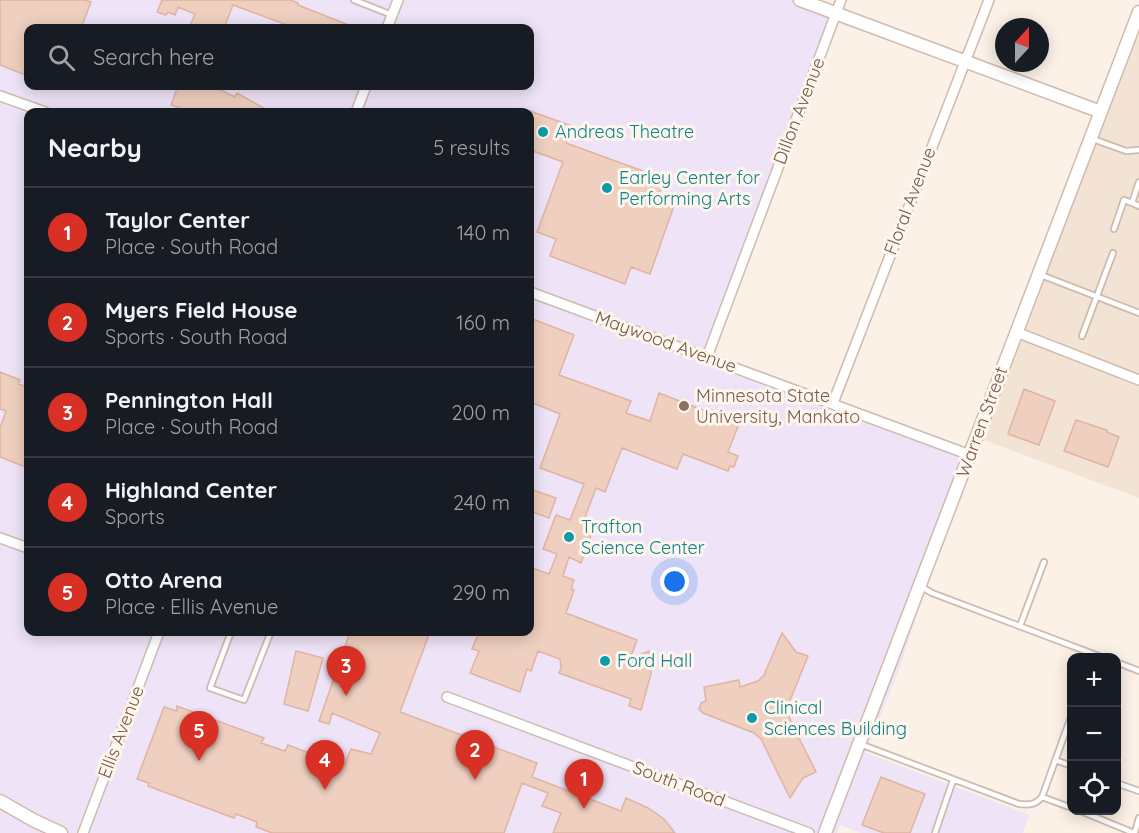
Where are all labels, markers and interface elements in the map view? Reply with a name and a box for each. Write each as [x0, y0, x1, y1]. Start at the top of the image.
north arrow [995, 18, 1049, 72]
search box [24, 24, 534, 90]
icon: search [45, 41, 78, 74]
text: Search here [93, 43, 214, 71]
street label: Dillon Avenue [768, 54, 829, 168]
place label: Andreas Theatre [555, 120, 694, 143]
marker: Andreas Theatre [536, 125, 550, 139]
text: Nearby [48, 131, 142, 164]
text: 5 results [433, 135, 510, 160]
street label: Floral Avenue [879, 144, 941, 258]
place label: Earley Center for Performing Arts [619, 166, 760, 210]
marker: Earley Center for Performing Arts [600, 181, 614, 195]
text: Taylor Center [105, 206, 250, 234]
text: 1 [64, 220, 71, 245]
text: 140 m [457, 220, 510, 245]
text: Place · South Road [105, 234, 278, 259]
text: Myers Field House [105, 296, 297, 324]
street label: Maywood Avenue [592, 305, 740, 378]
text: 2 [62, 310, 73, 335]
text: 160 m [456, 310, 510, 335]
text: Sports · South Road [105, 324, 287, 349]
street label: Warren Street [951, 363, 1012, 480]
place label: Minnesota State University, Mankato [696, 384, 860, 428]
text: Pennington Hall [105, 386, 273, 414]
marker: Minnesota State University, Mankato [677, 399, 691, 413]
text: 3 [62, 400, 73, 425]
text: 200 m [451, 400, 510, 425]
text: Place · South Road [105, 414, 278, 439]
text: Highland Center [105, 476, 277, 504]
text: 4 [62, 490, 73, 515]
text: 240 m [453, 490, 510, 515]
text: Sports [105, 504, 165, 529]
place label: Trafton Science Center [581, 515, 705, 559]
marker: Trafton Science Center [562, 530, 576, 544]
text: Otto Arena [105, 566, 223, 594]
your location [660, 567, 689, 596]
text: 5 [62, 580, 73, 605]
text: 290 m [452, 580, 510, 605]
text: Place · Ellis Avenue [105, 594, 278, 619]
pin: 3 [326, 646, 366, 696]
place label: Ford Hall [617, 649, 692, 672]
map controls [1067, 653, 1121, 815]
button: + [1067, 653, 1121, 707]
marker: Ford Hall [598, 654, 612, 668]
street label: Ellis Avenue [92, 682, 149, 781]
place label: Clinical Sciences Building [764, 696, 907, 740]
button: − [1067, 707, 1121, 761]
marker: Clinical Sciences Building [745, 711, 759, 725]
pin: 5 [180, 712, 218, 761]
pin: 2 [456, 730, 494, 780]
pin: 4 [306, 740, 344, 790]
street label: South Road [630, 755, 729, 812]
pin: 1 [564, 760, 604, 809]
button: locate [1067, 761, 1121, 815]

